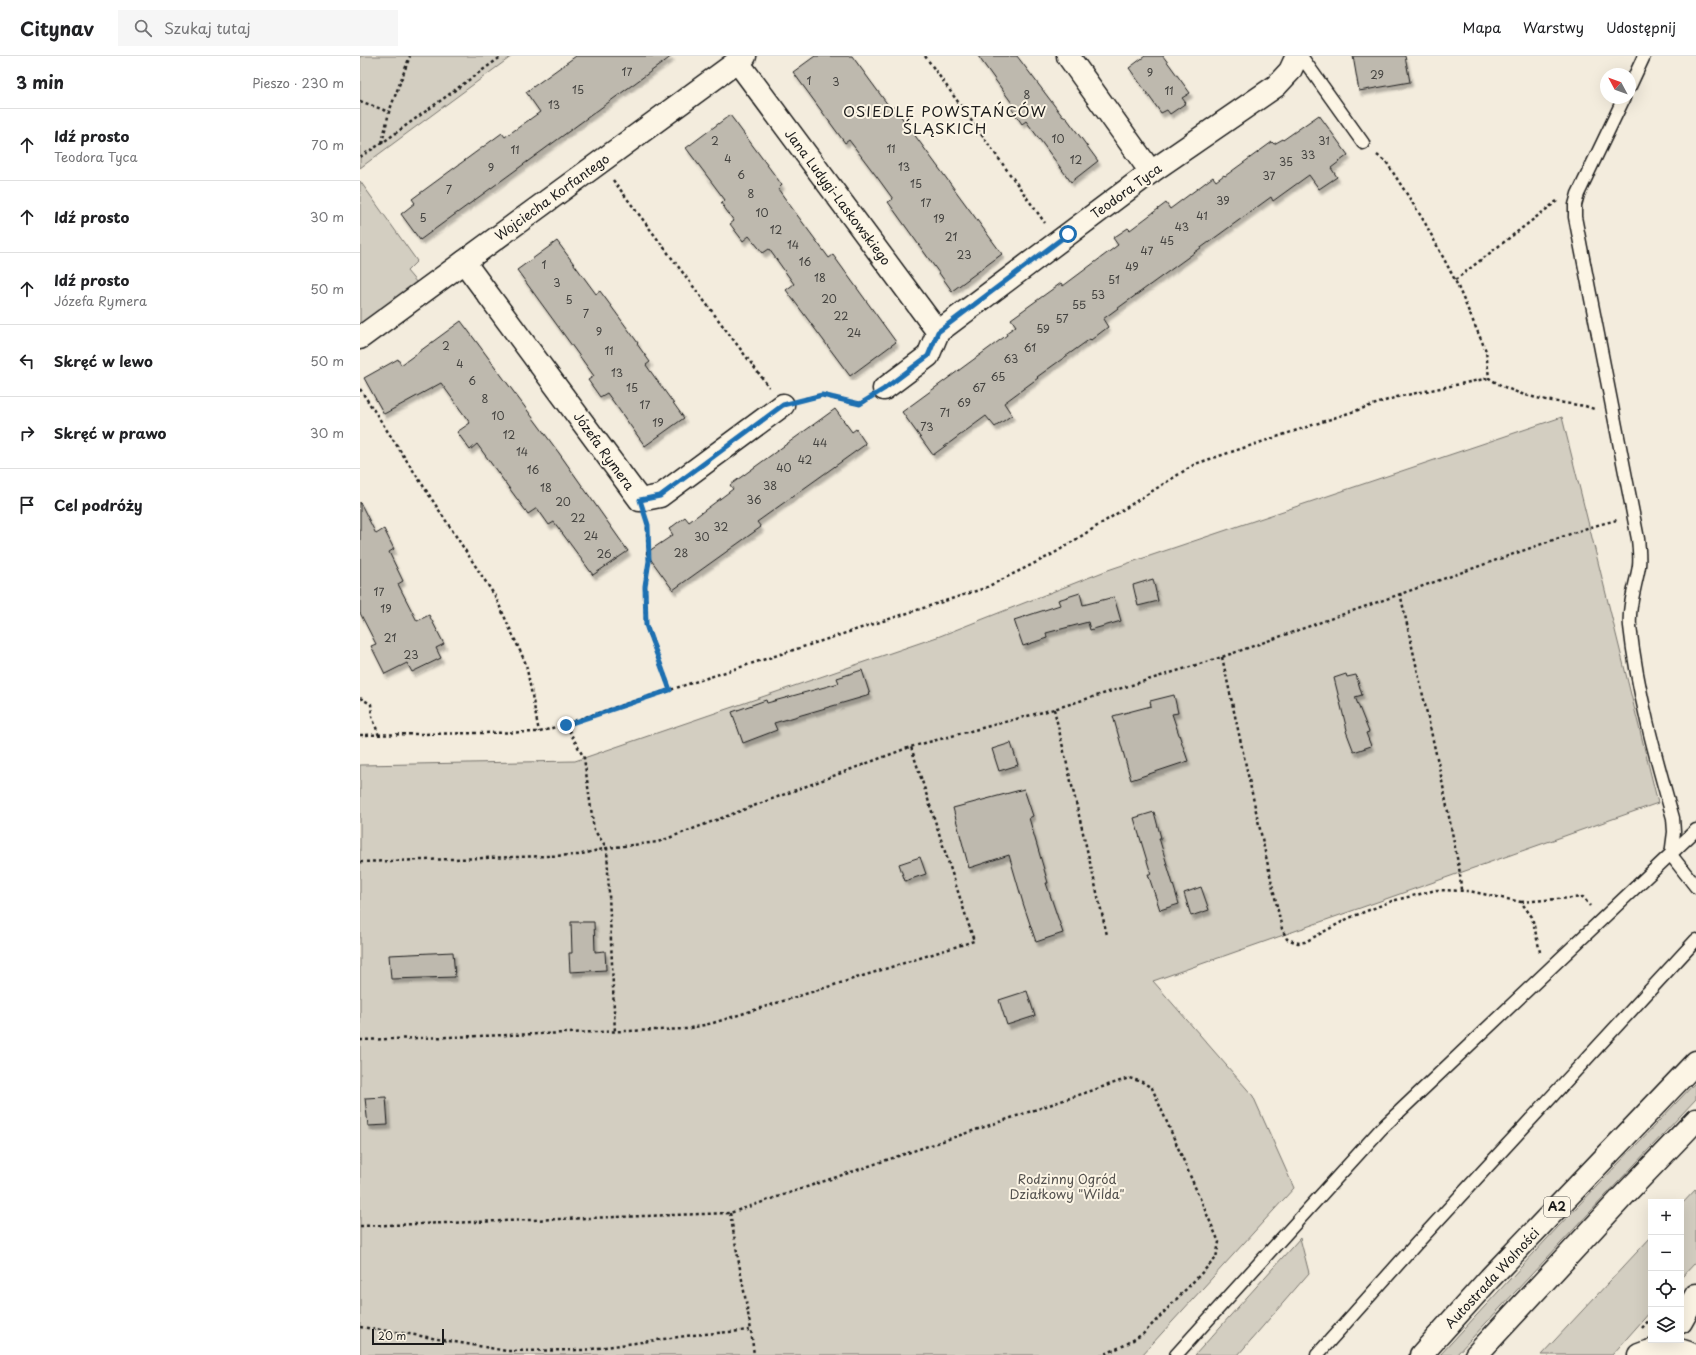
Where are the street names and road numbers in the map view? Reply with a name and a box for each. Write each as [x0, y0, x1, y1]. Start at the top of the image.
street label: Jana Ludygi-Laskowskiego [781, 125, 896, 269]
street label: Wojciecha Korfantego [491, 149, 613, 245]
street label: Teodora Tyca [1086, 158, 1166, 223]
street label: Józefa Rymera [569, 408, 639, 494]
road number: A2 [1544, 1197, 1570, 1217]
street label: Autostrada Wolności [1440, 1223, 1543, 1332]

